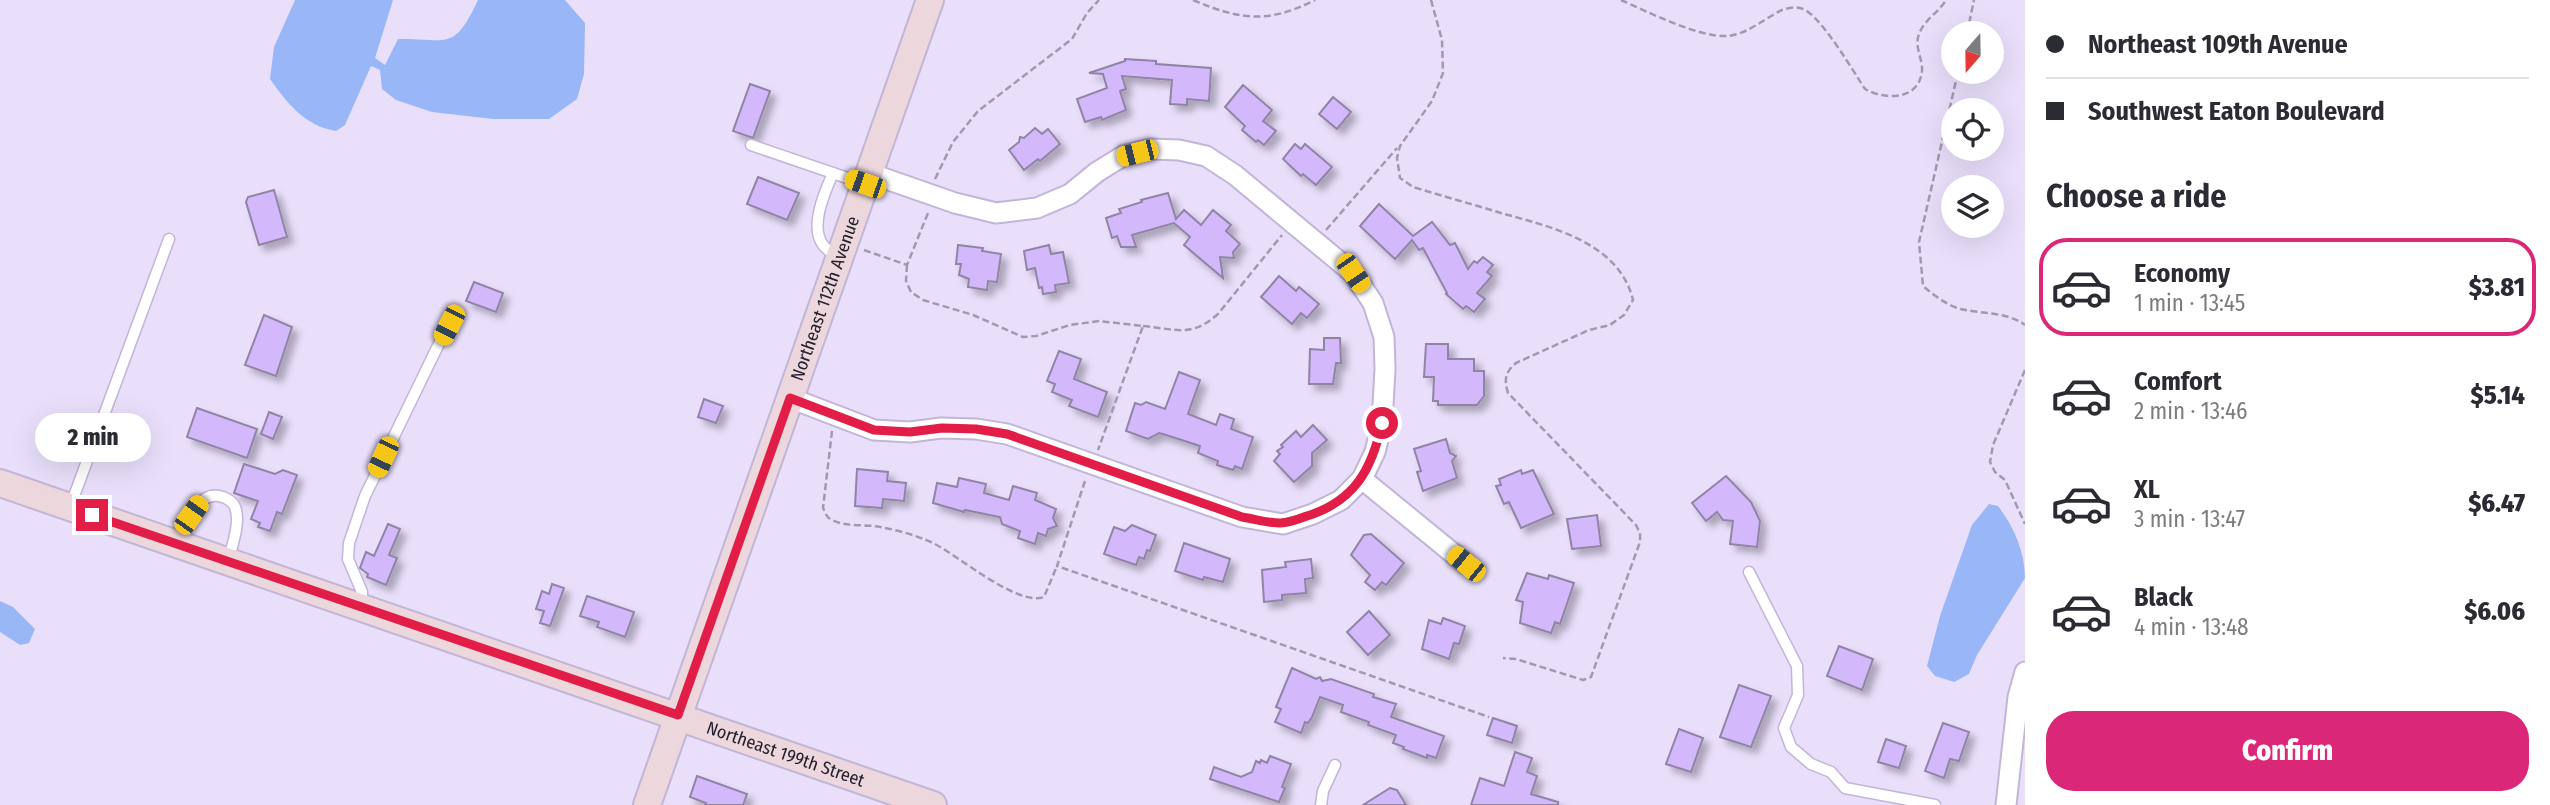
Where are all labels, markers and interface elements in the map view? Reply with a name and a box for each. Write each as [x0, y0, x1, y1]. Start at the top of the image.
north arrow [1941, 21, 2004, 84]
map controls [1941, 21, 2004, 238]
text: Northeast 109th Avenue [2088, 29, 2348, 60]
text: Southwest Eaton Boulevard [2088, 96, 2385, 127]
button: locate [1941, 98, 2004, 161]
car [1115, 138, 1160, 168]
car [842, 167, 889, 201]
button: layers [1941, 175, 2004, 238]
text: Choose a ride [2046, 177, 2227, 215]
street label: Northeast 112th Avenue [786, 213, 864, 384]
car [1333, 250, 1374, 296]
icon: car [2050, 256, 2113, 319]
text: Economy [2134, 258, 2230, 289]
text: $3.81 [2469, 272, 2525, 303]
text: 1 min · 13:45 [2134, 289, 2245, 317]
car [431, 302, 468, 348]
icon: car [2050, 364, 2113, 427]
text: Comfort [2134, 366, 2222, 397]
text: $5.14 [2471, 380, 2525, 411]
text: 2 min · 13:46 [2134, 397, 2247, 425]
route start [1366, 407, 1398, 439]
callout: 2 min [34, 414, 150, 462]
text: 2 min [68, 423, 118, 451]
car [365, 434, 402, 480]
icon: car [2050, 472, 2113, 535]
text: XL [2134, 474, 2160, 505]
text: $6.47 [2468, 488, 2525, 519]
car [171, 492, 212, 538]
route end [76, 499, 108, 531]
text: 3 min · 13:47 [2134, 505, 2245, 533]
car [1444, 543, 1489, 585]
icon: car [2050, 580, 2113, 643]
text: Black [2134, 582, 2193, 613]
text: $6.06 [2464, 596, 2525, 627]
text: 4 min · 13:48 [2134, 613, 2249, 641]
button: Confirm [2046, 711, 2529, 791]
street label: Northeast 199th Street [704, 717, 868, 792]

